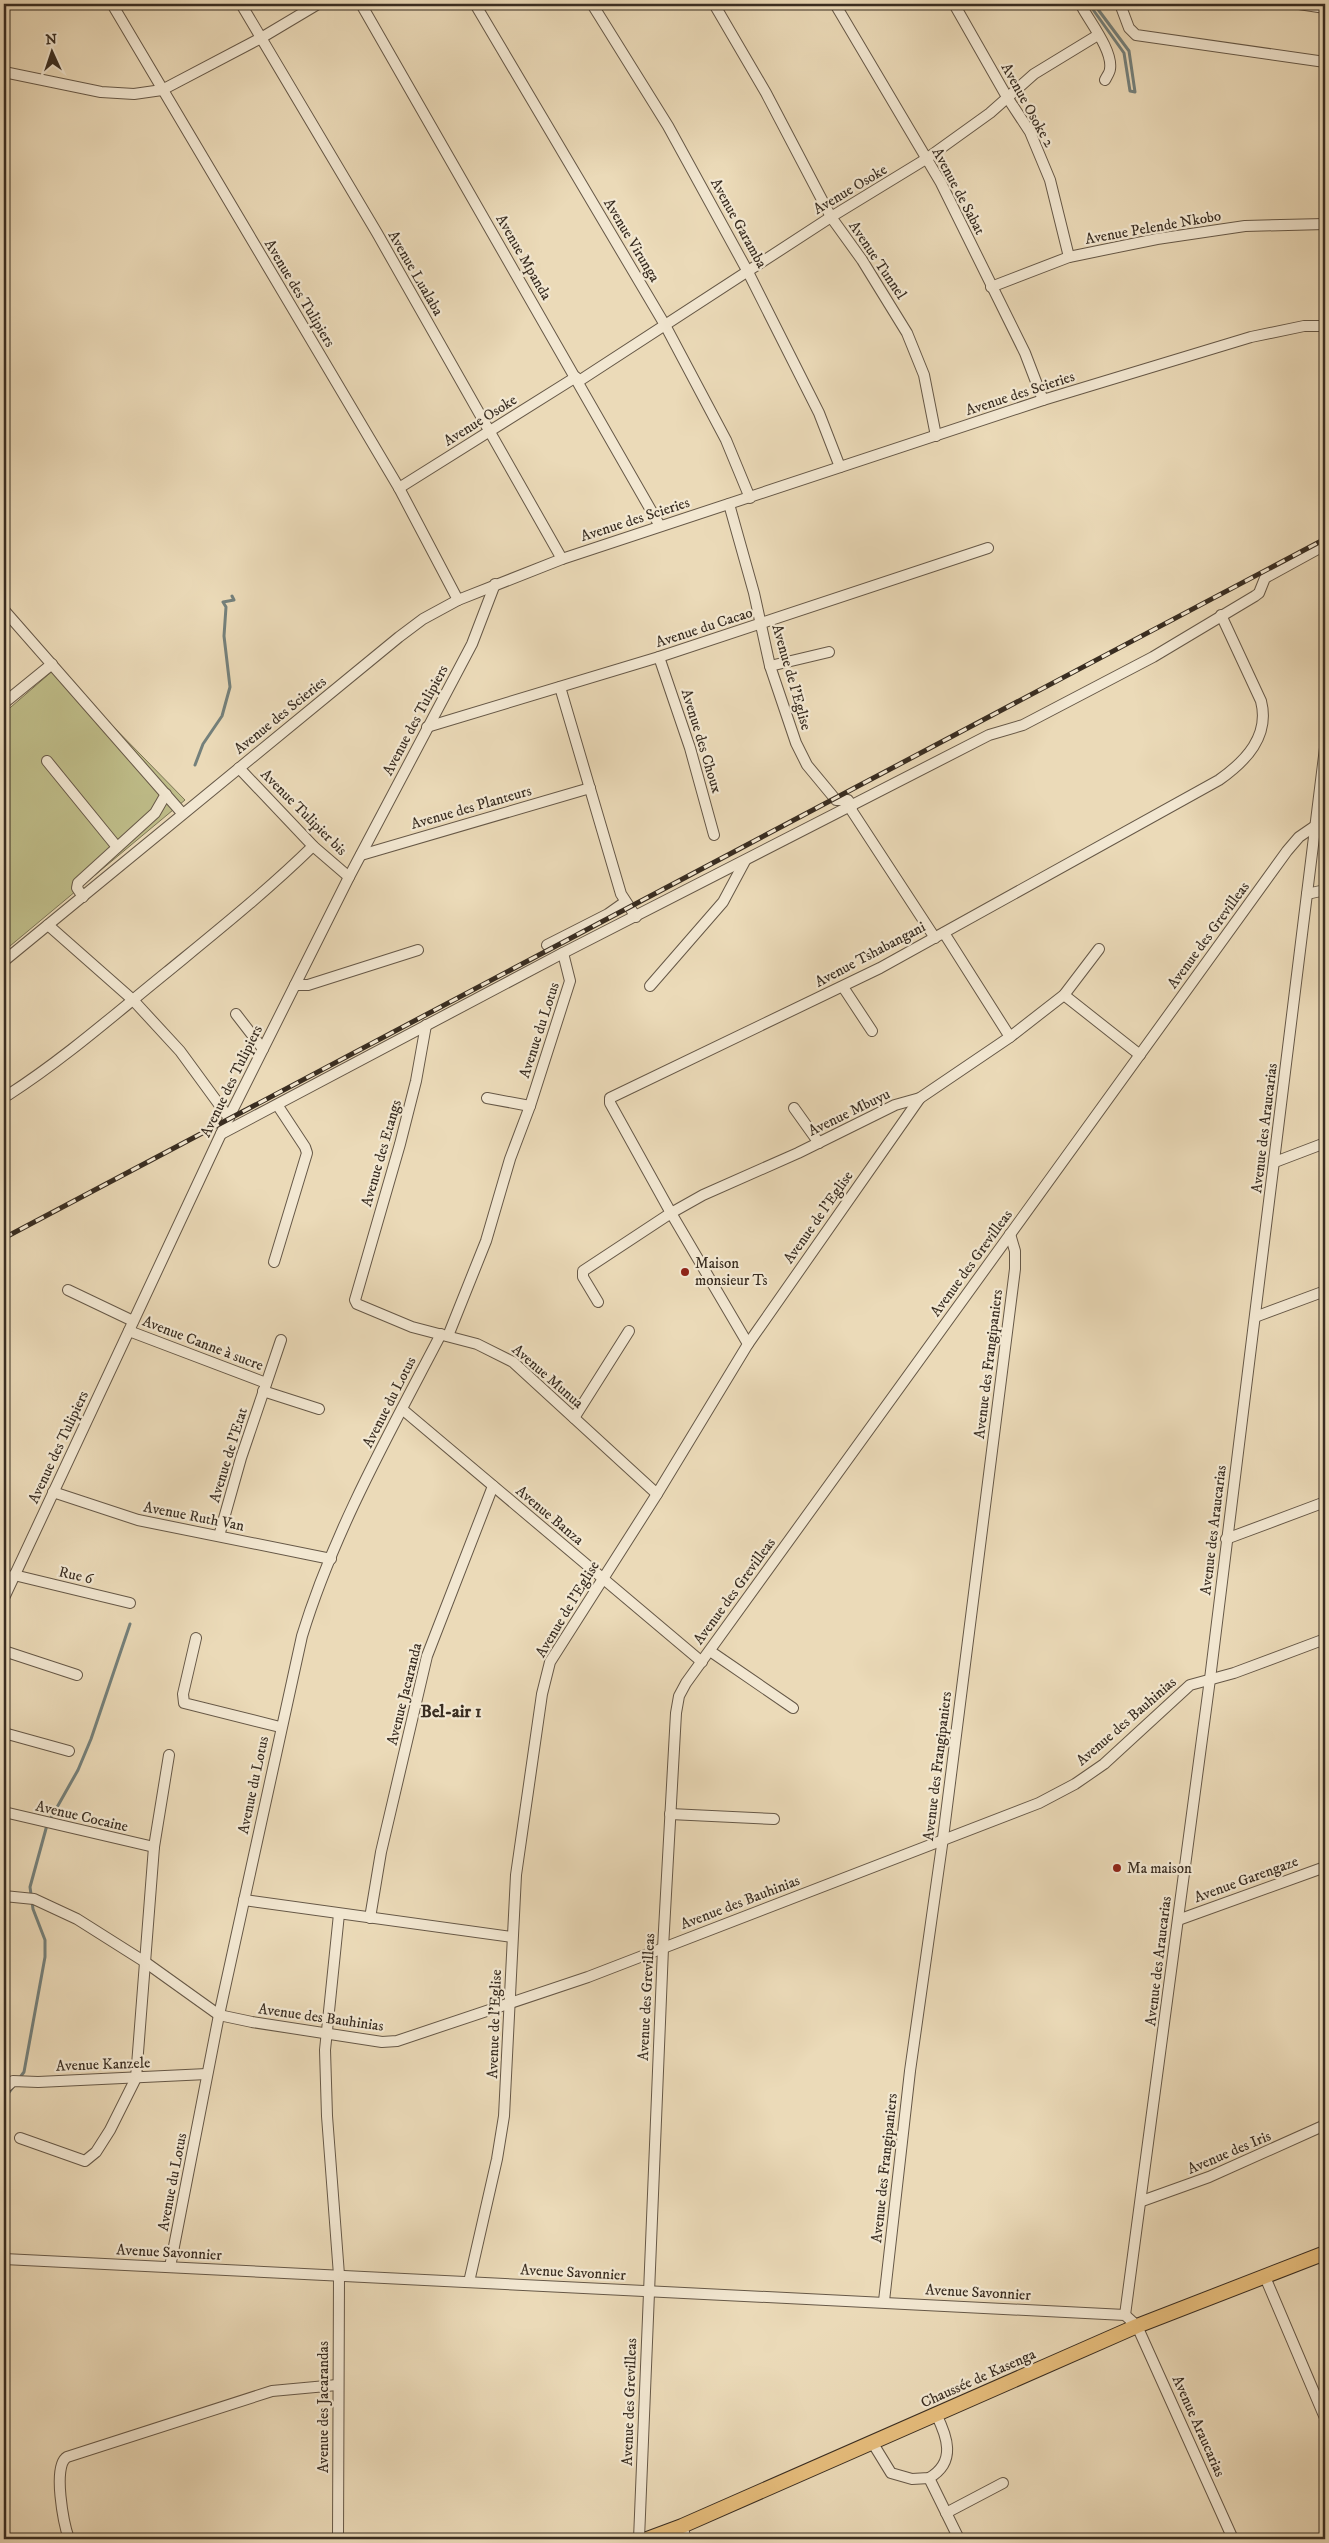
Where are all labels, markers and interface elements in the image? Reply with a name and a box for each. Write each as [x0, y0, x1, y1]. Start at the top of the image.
north arrow [28, 28, 78, 78]
text: N [45, 31, 58, 49]
street label: Avenue Osoke 2 [997, 60, 1059, 151]
street label: Avenue de Sabat [928, 144, 990, 238]
street label: Avenue Osoke [810, 160, 891, 219]
street label: Avenue Garamba [706, 175, 771, 272]
street label: Avenue Virunga [599, 195, 664, 286]
street label: Avenue Pelende Nkobo [1084, 206, 1223, 249]
street label: Avenue Mpanda [491, 211, 556, 304]
street label: Avenue Tunnel [844, 218, 911, 303]
street label: Avenue Lualaba [384, 227, 448, 320]
street label: Avenue des Tulipiers [260, 236, 339, 351]
street label: Avenue des Scieries [963, 367, 1077, 420]
street label: Avenue Osoke [440, 390, 520, 450]
street label: Avenue des Scieries [578, 493, 692, 546]
street label: Avenue du Cacao [653, 603, 755, 652]
street label: Avenue de l'Eglise [767, 622, 816, 732]
street label: Avenue des Tulipiers [378, 662, 453, 779]
street label: Avenue des Scieries [230, 672, 330, 758]
street label: Avenue des Choux [677, 687, 727, 796]
street label: Avenue Tulipier bis [256, 765, 351, 860]
street label: Avenue des Planteurs [409, 781, 534, 834]
street label: Avenue des Grevilleas [1163, 878, 1254, 993]
street label: Avenue Tshabangani [812, 917, 929, 992]
street label: Avenue du Lotus [515, 980, 564, 1080]
street label: Avenue des Tulipiers [196, 1022, 267, 1140]
street label: Avenue des Araucarias [1247, 1062, 1282, 1194]
street label: Avenue Mbuyu [805, 1084, 893, 1140]
street label: Avenue des Etangs [357, 1097, 406, 1209]
street label: Avenue de l'Eglise [779, 1167, 858, 1267]
street label: Avenue des Grevilleas [926, 1206, 1017, 1321]
place label: Maison monsieur Ts [695, 1254, 768, 1290]
marker: Maison monsieur Ts [679, 1266, 691, 1278]
street label: Avenue des Frangipaniers [970, 1288, 1007, 1440]
street label: Avenue Canne à sucre [140, 1312, 266, 1375]
street label: Avenue Munua [508, 1340, 588, 1413]
street label: Avenue du Lotus [358, 1354, 421, 1451]
street label: Avenue des Tulipiers [24, 1388, 93, 1507]
street label: Avenue de l'Etat [205, 1405, 252, 1505]
street label: Avenue des Araucarias [1196, 1464, 1231, 1596]
street label: Avenue Banza [512, 1481, 588, 1550]
street label: Avenue Ruth Van [142, 1497, 246, 1536]
street label: Avenue des Grevilleas [689, 1534, 780, 1649]
street label: Avenue de l'Eglise [531, 1558, 604, 1661]
street label: Rue 6 [57, 1562, 96, 1589]
street label: Avenue Jacaranda [383, 1640, 427, 1747]
street label: Avenue des Bauhinias [1072, 1673, 1180, 1770]
street label: Avenue des Frangipaniers [919, 1690, 956, 1842]
district label: Bel-air 1 [420, 1701, 482, 1723]
street label: Avenue du Lotus [234, 1734, 273, 1836]
street label: Avenue Cocaine [34, 1797, 130, 1836]
street label: Avenue Garengaze [1192, 1852, 1301, 1907]
place label: Ma maison [1127, 1859, 1192, 1878]
marker: Ma maison [1111, 1862, 1123, 1874]
street label: Avenue des Bauhinias [678, 1871, 803, 1934]
street label: Avenue des Araucarias [1141, 1895, 1176, 2027]
street label: Avenue des Grevilleas [634, 1933, 659, 2061]
street label: Avenue de l'Eglise [483, 1969, 506, 2079]
street label: Avenue des Bauhinias [257, 1999, 385, 2036]
street label: Avenue Kanzele [55, 2053, 151, 2076]
street label: Avenue des Frangipaniers [867, 2092, 902, 2244]
street label: Avenue des Iris [1185, 2126, 1274, 2179]
street label: Avenue du Lotus [154, 2131, 191, 2233]
street label: Avenue Savonnier [116, 2240, 223, 2265]
street label: Avenue Savonnier [520, 2260, 627, 2285]
street label: Avenue Savonnier [925, 2280, 1032, 2305]
street label: Avenue des Grevilleas [618, 2338, 641, 2466]
street label: Avenue des Jacarandas [314, 2341, 333, 2473]
street label: Chaussée de Kasenga [918, 2344, 1039, 2412]
street label: Avenue Araucarias [1168, 2373, 1229, 2480]

